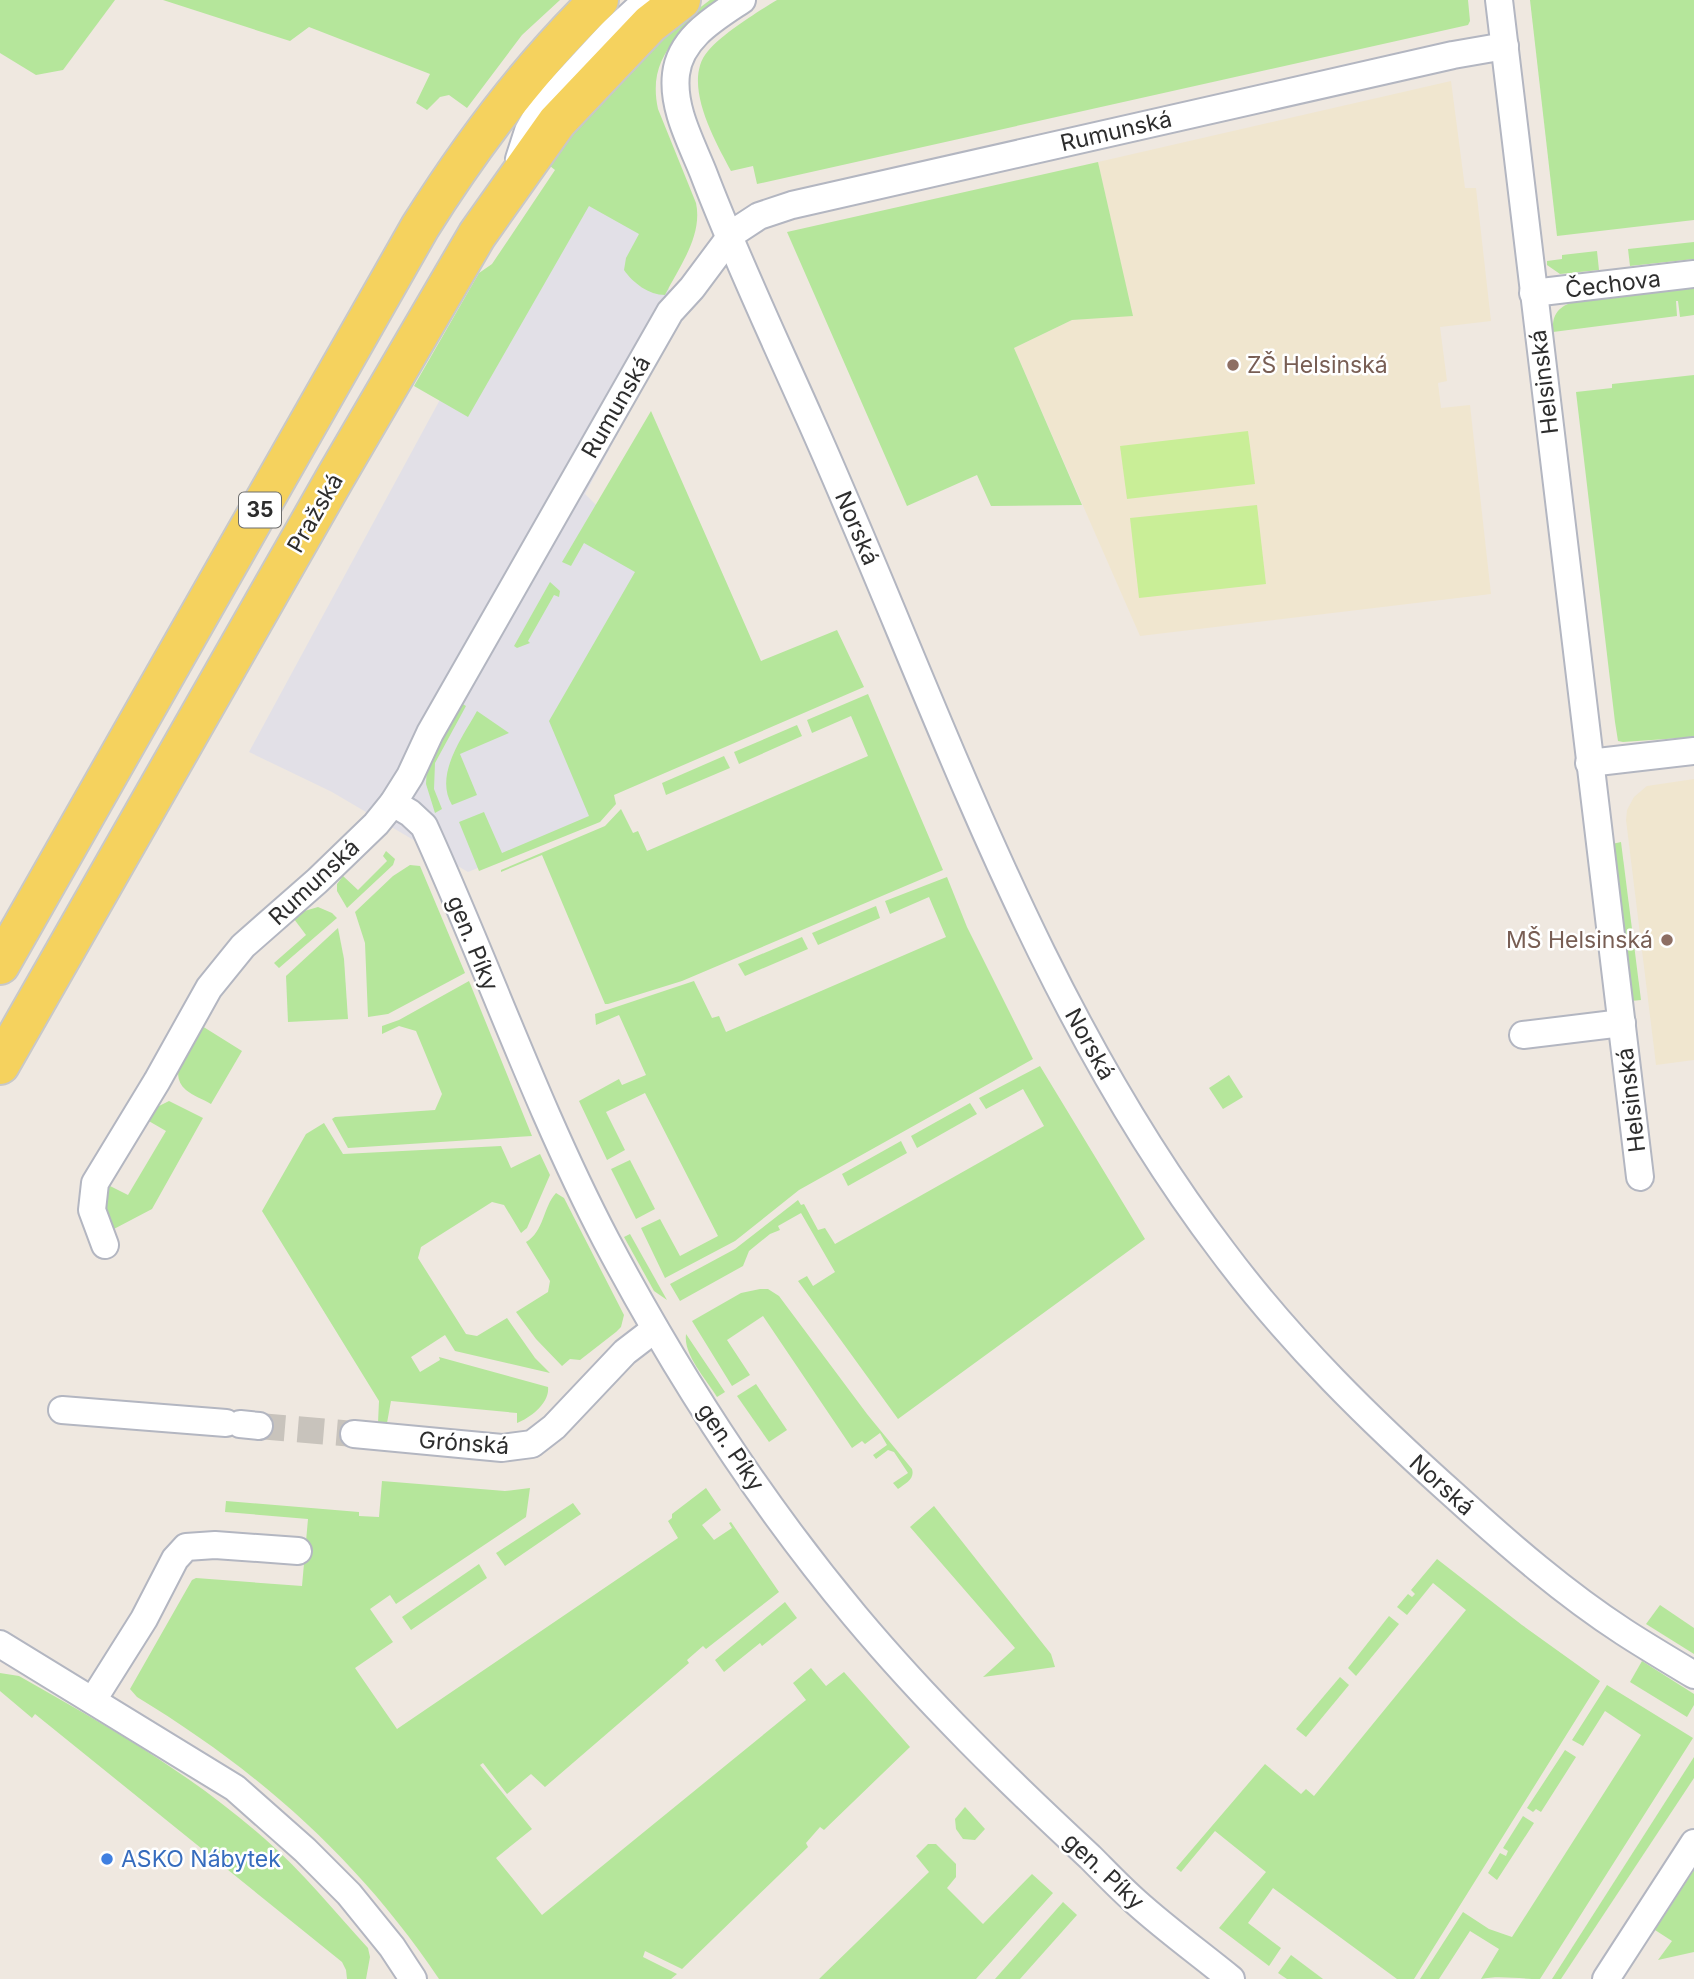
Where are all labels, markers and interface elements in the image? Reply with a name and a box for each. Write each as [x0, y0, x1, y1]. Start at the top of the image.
street label: Rumunská [1058, 105, 1174, 157]
street label: Čechova [1564, 264, 1662, 304]
street label: Helsinská [1524, 328, 1564, 436]
street label: Rumunská [576, 351, 656, 463]
place label: ZŠ Helsinská [1247, 351, 1388, 379]
marker: ZŠ Helsinská [1225, 357, 1241, 373]
street label: Pražská [281, 468, 349, 558]
street label: Norská [829, 487, 885, 569]
road number: 35 [239, 492, 281, 528]
street label: Rumunská [263, 833, 365, 931]
street label: gen. Píky [441, 891, 505, 995]
place label: MŠ Helsinská [1506, 926, 1653, 954]
marker: MŠ Helsinská [1659, 932, 1675, 948]
street label: Norská [1059, 1003, 1121, 1085]
street label: Helsinská [1611, 1046, 1651, 1154]
street label: gen. Píky [691, 1398, 771, 1496]
street label: Grónská [418, 1426, 510, 1460]
street label: Norská [1404, 1449, 1480, 1521]
street label: gen. Píky [1058, 1827, 1150, 1915]
place label: ASKO Nábytek [121, 1845, 281, 1873]
marker: ASKO Nábytek [99, 1851, 115, 1867]

